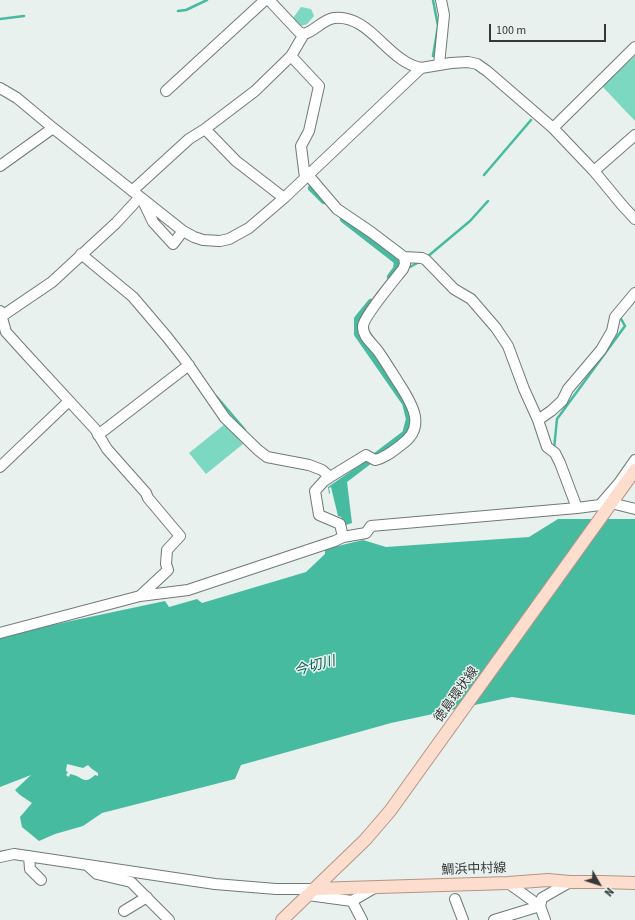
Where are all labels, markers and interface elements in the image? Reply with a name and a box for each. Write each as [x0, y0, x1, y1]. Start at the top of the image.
scale bar [491, 16, 608, 42]
text: 100 m [496, 22, 526, 39]
water label: 今切川 [293, 653, 337, 681]
street label: 徳島環状線 [432, 664, 482, 726]
street label: 鯛浜中村線 [441, 861, 507, 879]
north arrow [579, 864, 619, 904]
text: N [601, 884, 617, 899]

